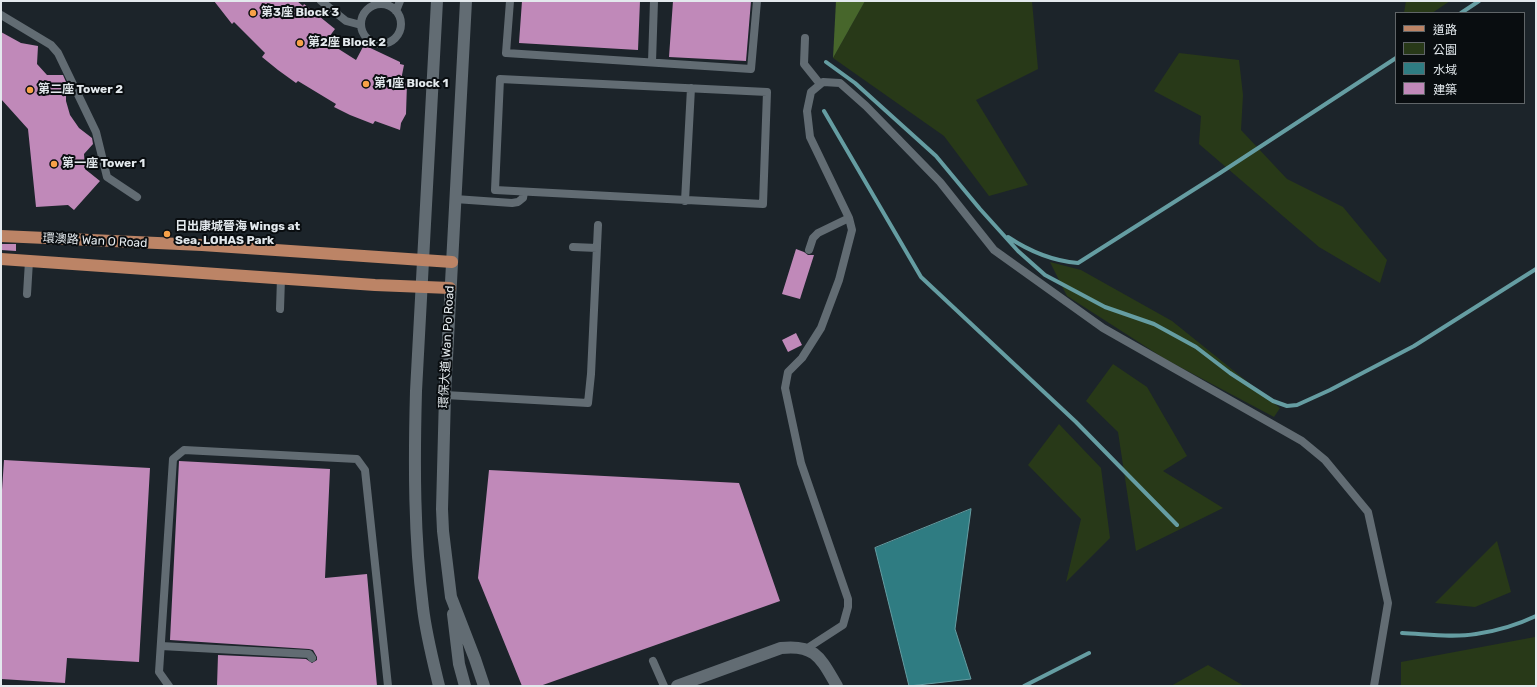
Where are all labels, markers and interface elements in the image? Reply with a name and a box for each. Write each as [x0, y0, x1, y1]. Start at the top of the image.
place label: 第3座 Block 3 [261, 6, 339, 20]
marker: 第3座 Block 3 [248, 8, 258, 18]
legend [1395, 12, 1525, 104]
text: 道路 [1433, 23, 1457, 37]
place label: 第2座 Block 2 [308, 36, 386, 50]
marker: 第2座 Block 2 [295, 38, 305, 48]
text: 公園 [1433, 43, 1457, 57]
text: 水域 [1433, 63, 1457, 77]
place label: 第1座 Block 1 [374, 77, 448, 91]
marker: 第1座 Block 1 [361, 79, 371, 89]
place label: 第二座 Tower 2 [38, 83, 123, 97]
text: 建築 [1433, 83, 1457, 97]
marker: 第二座 Tower 2 [25, 85, 35, 95]
place label: 第一座 Tower 1 [62, 157, 145, 171]
marker: 第一座 Tower 1 [49, 159, 59, 169]
place label: 日出康城晉海 Wings at Sea, LOHAS Park [175, 220, 300, 248]
marker: 日出康城晉海 Wings at Sea, LOHAS Park [162, 229, 172, 239]
street label: 環澳路 Wan O Road [42, 231, 148, 251]
street label: 環保大道 Wan Po Road [437, 285, 457, 409]

